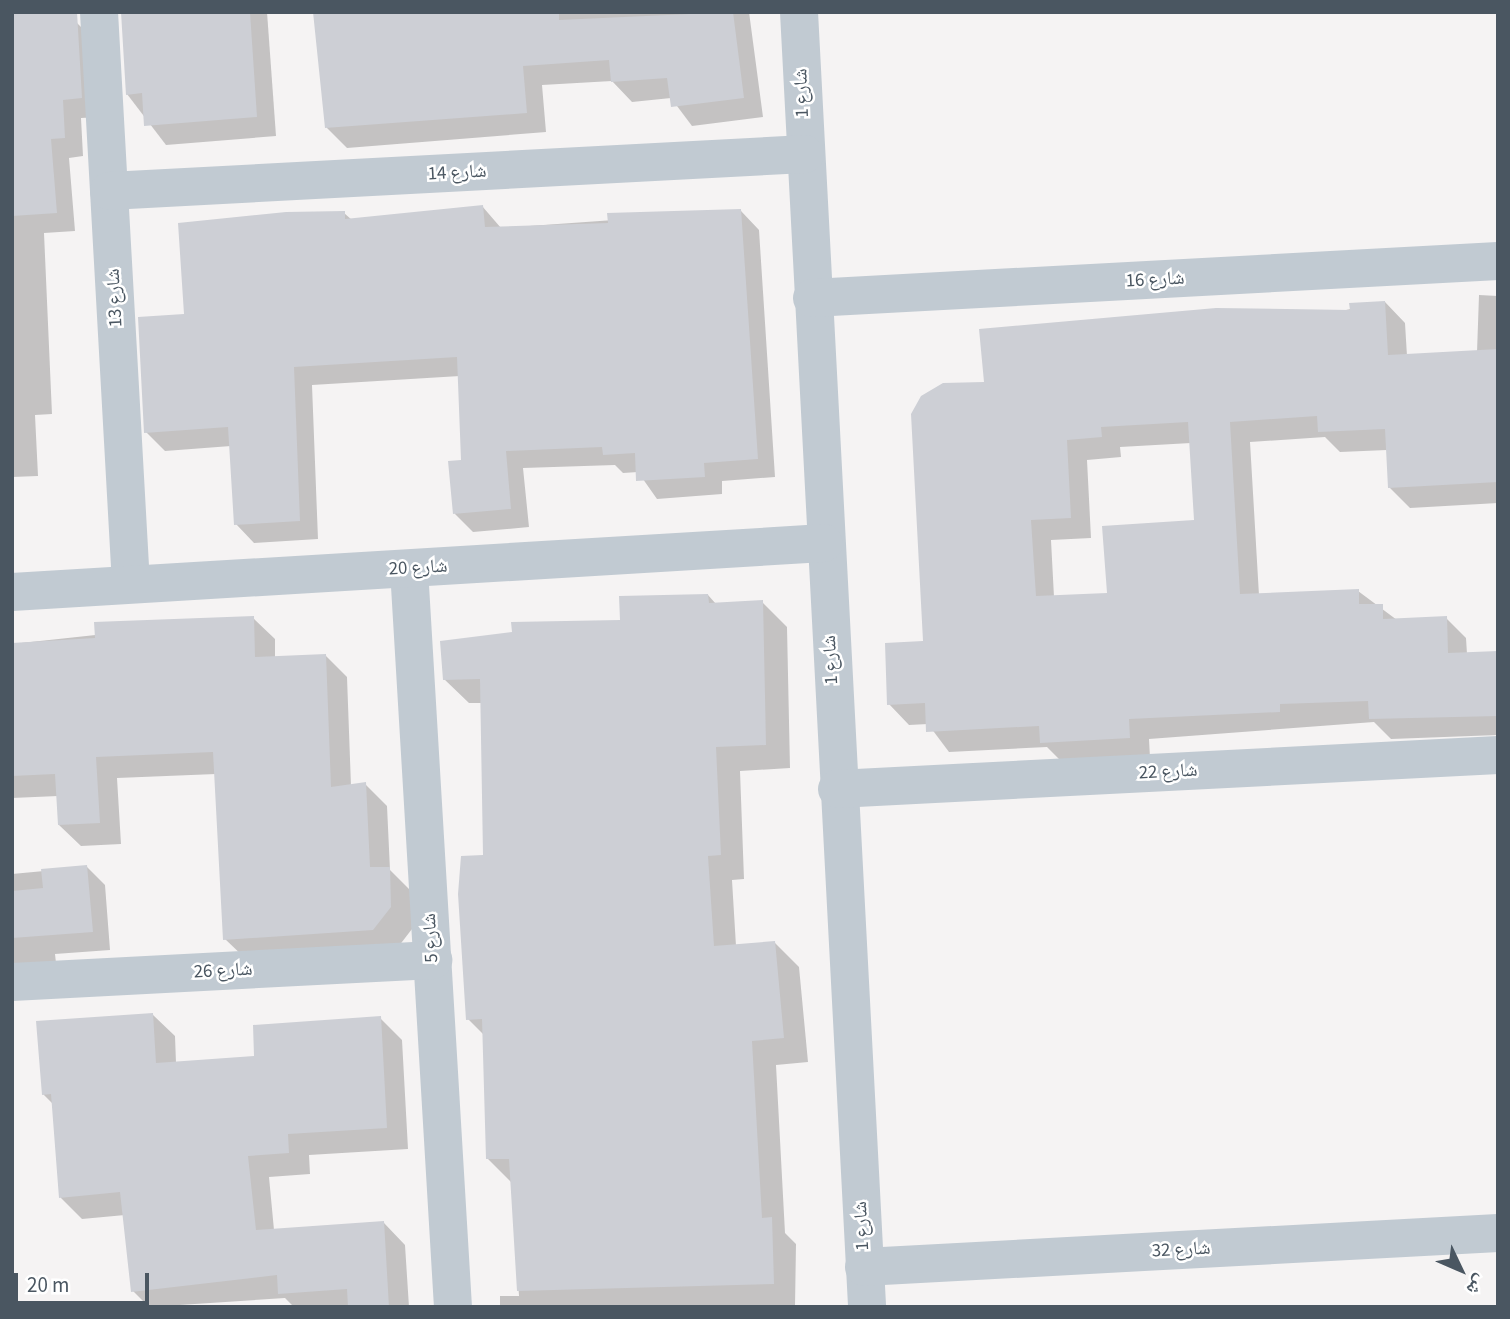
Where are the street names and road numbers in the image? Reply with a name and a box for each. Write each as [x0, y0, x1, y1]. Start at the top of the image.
street label: شارع 1 [790, 68, 814, 118]
street label: شارع 14 [427, 160, 487, 186]
street label: شارع 16 [1125, 267, 1185, 293]
street label: شارع 13 [102, 268, 128, 328]
street label: شارع 20 [388, 555, 448, 581]
street label: شارع 1 [818, 635, 844, 685]
street label: شارع 22 [1138, 759, 1198, 785]
street label: شارع 5 [418, 913, 444, 963]
street label: شارع 26 [193, 958, 253, 984]
street label: شارع 1 [849, 1201, 875, 1251]
street label: شارع 32 [1151, 1237, 1211, 1263]

